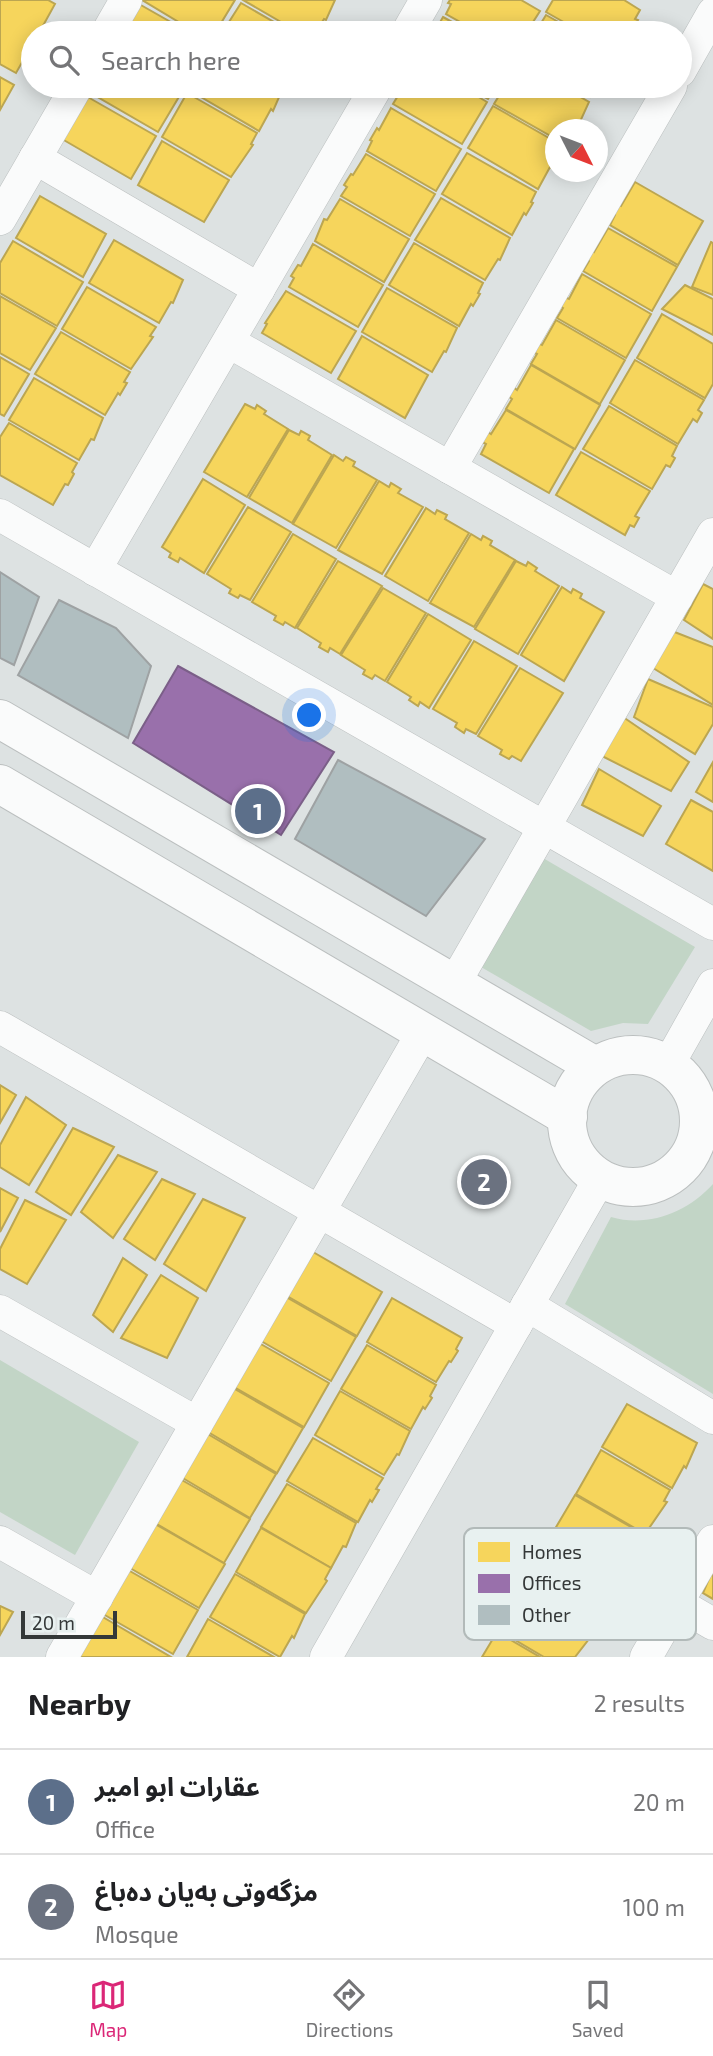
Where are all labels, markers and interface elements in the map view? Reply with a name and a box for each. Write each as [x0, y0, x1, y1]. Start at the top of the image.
search box [21, 21, 692, 98]
icon: search [45, 41, 83, 79]
text: Search here [101, 44, 241, 75]
north arrow [545, 119, 608, 182]
your location [292, 698, 326, 732]
pin: 1 [235, 785, 281, 837]
pin: 2 [461, 1156, 507, 1208]
legend [464, 1528, 696, 1640]
text: Homes [522, 1540, 582, 1563]
text: Offices [522, 1571, 581, 1594]
text: Other [522, 1603, 571, 1626]
scale bar [21, 1608, 117, 1640]
text: 20 m [32, 1611, 75, 1634]
text: Nearby [28, 1685, 131, 1721]
text: 2 results [594, 1689, 685, 1717]
text: عقارات ابو امير [95, 1770, 260, 1801]
text: 1 [46, 1788, 56, 1816]
text: 20 m [633, 1788, 685, 1816]
text: Office [95, 1815, 155, 1843]
text: مزگەوتی بەیان دەباغ [95, 1875, 318, 1906]
text: 2 [44, 1893, 58, 1921]
text: 100 m [623, 1893, 685, 1921]
text: Mosque [95, 1920, 179, 1948]
tab: Map [89, 1976, 127, 2041]
tab: Directions [306, 1976, 393, 2041]
tab: Saved [572, 1976, 624, 2041]

